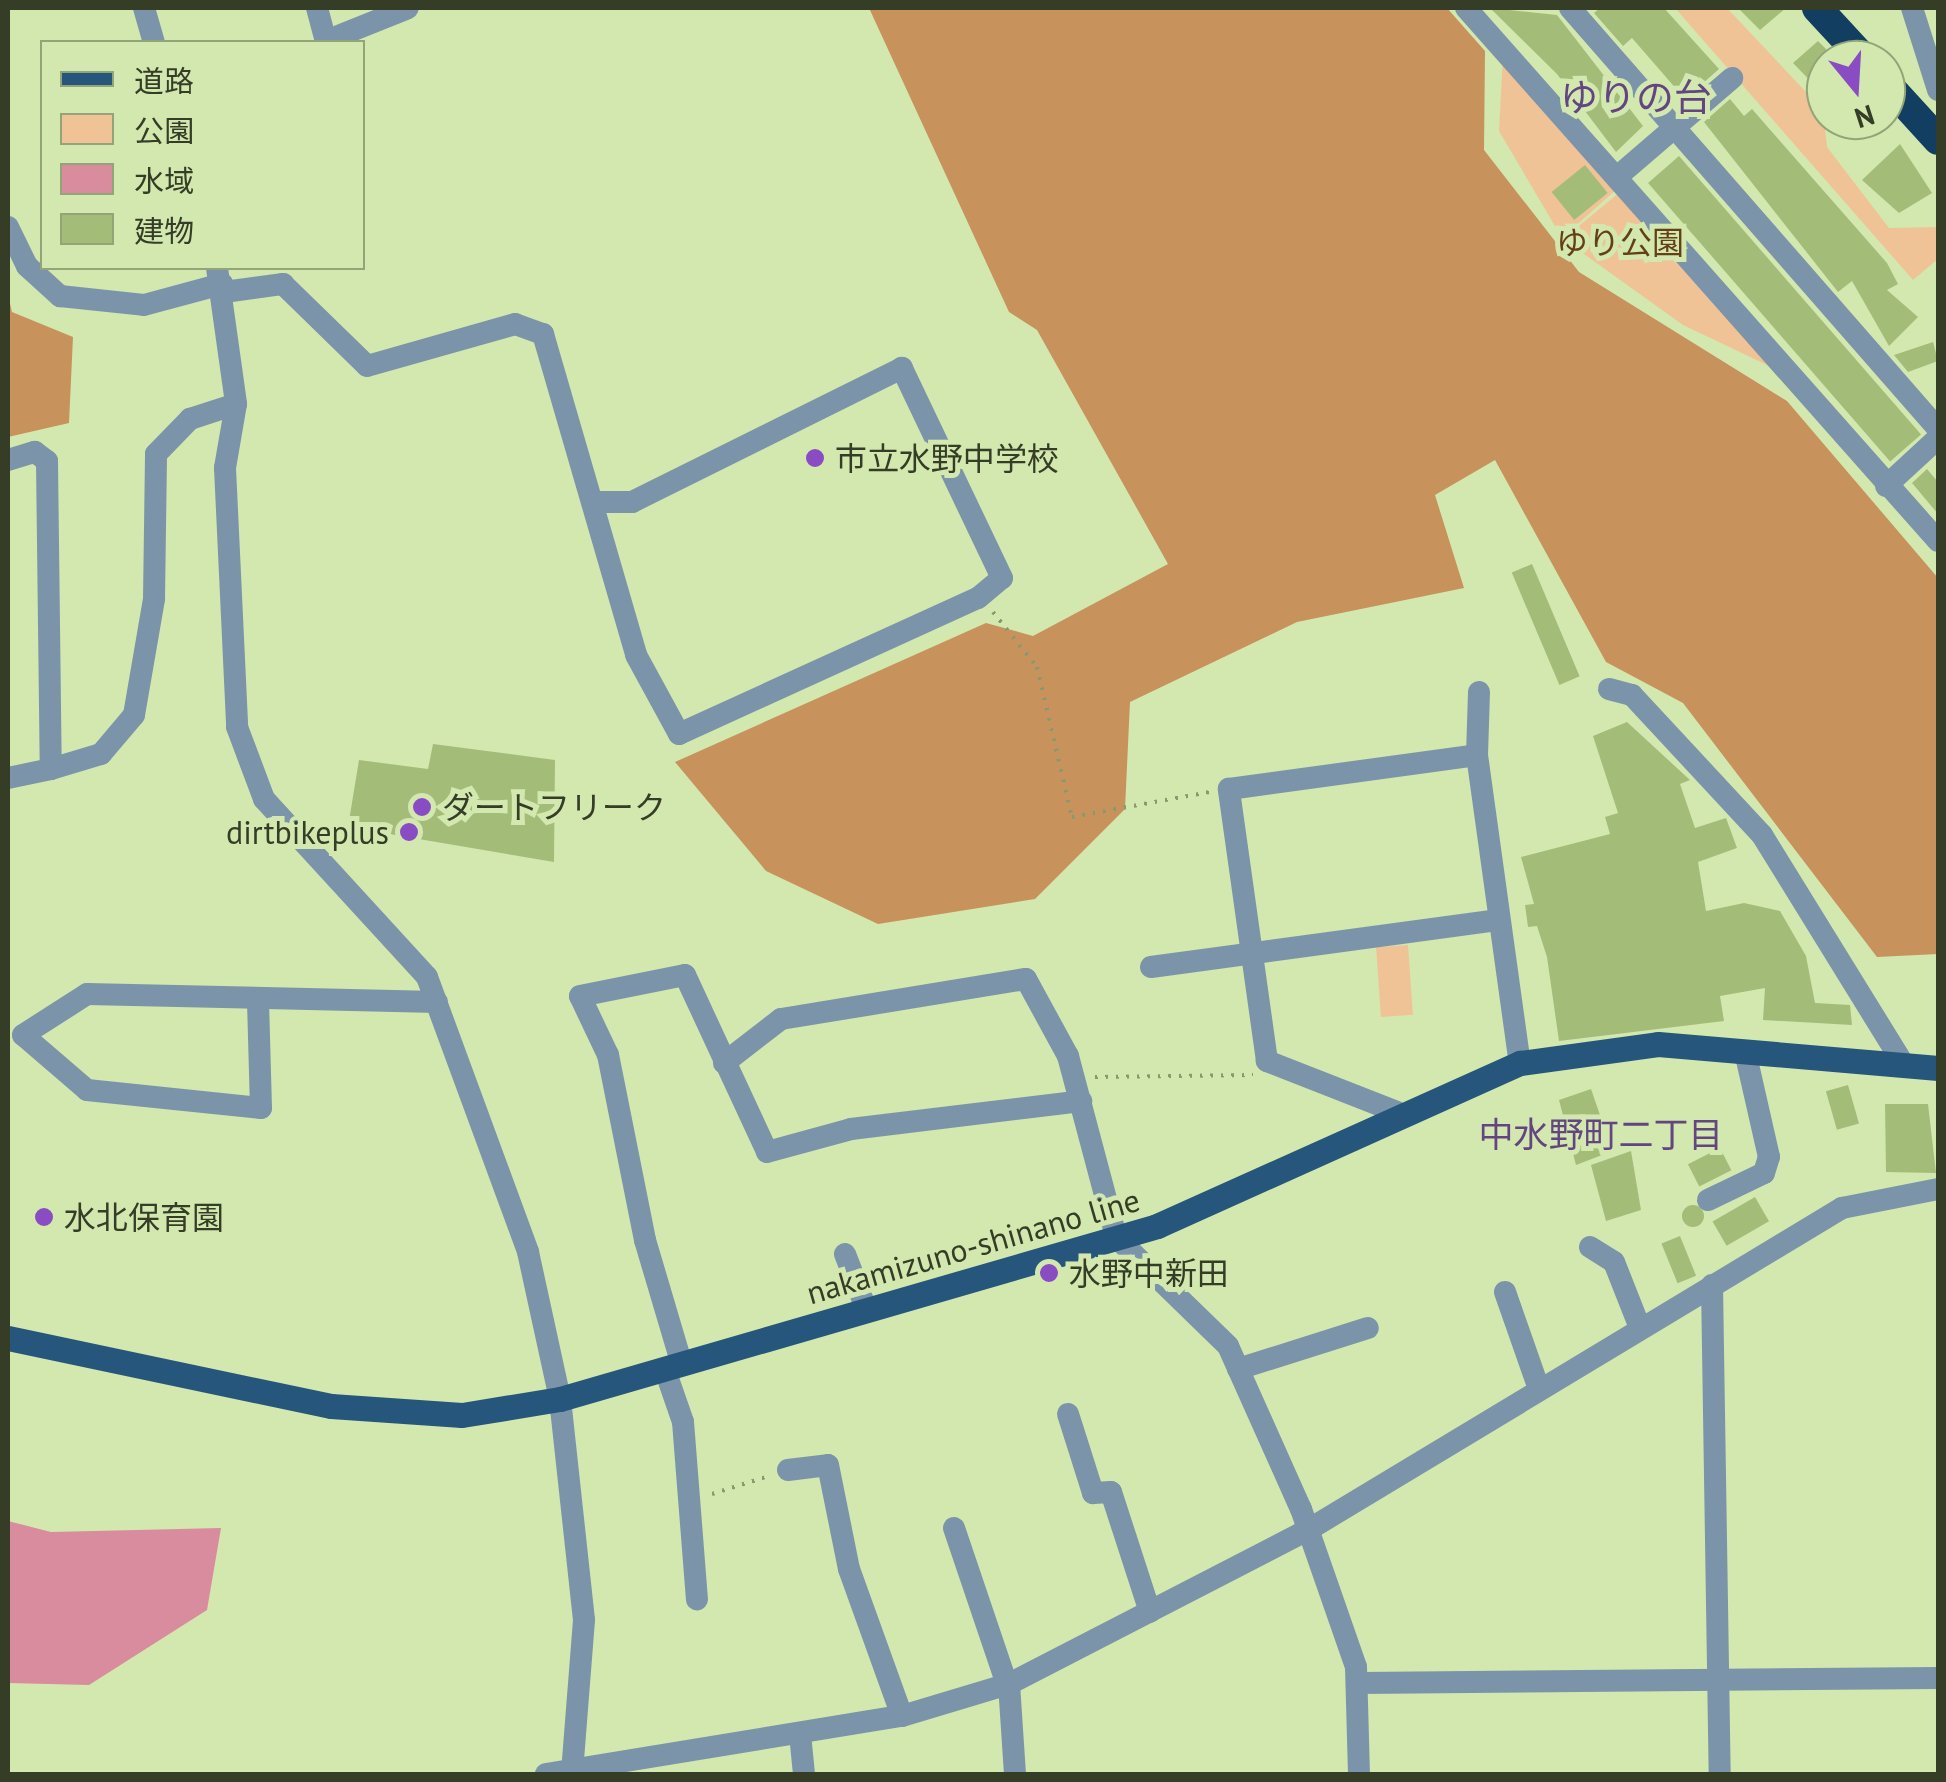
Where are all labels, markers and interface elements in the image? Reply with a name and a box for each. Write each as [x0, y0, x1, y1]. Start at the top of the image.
legend [40, 40, 365, 270]
north arrow [1806, 40, 1906, 140]
text: 道路 [134, 61, 194, 100]
district label: ゆりの台 [1560, 74, 1712, 120]
text: N [1850, 97, 1879, 138]
text: 公園 [134, 111, 194, 150]
text: 水域 [134, 161, 194, 200]
text: 建物 [134, 211, 194, 250]
park label: ゆり公園 [1556, 223, 1684, 261]
place label: 市立水野中学校 [835, 439, 1059, 477]
marker: 市立水野中学校 [804, 447, 826, 469]
place label: ダートフリーク [442, 788, 666, 826]
marker: ダートフリーク [411, 796, 433, 818]
place label: dirtbikeplus [226, 813, 389, 851]
marker: dirtbikeplus [398, 821, 420, 843]
district label: 中水野町二丁目 [1479, 1113, 1723, 1155]
street label: nakamizuno-shinano line [802, 1180, 1144, 1312]
place label: 水北保育園 [64, 1198, 224, 1236]
marker: 水北保育園 [33, 1206, 55, 1228]
place label: 水野中新田 [1069, 1254, 1229, 1292]
marker: 水野中新田 [1038, 1262, 1060, 1284]

